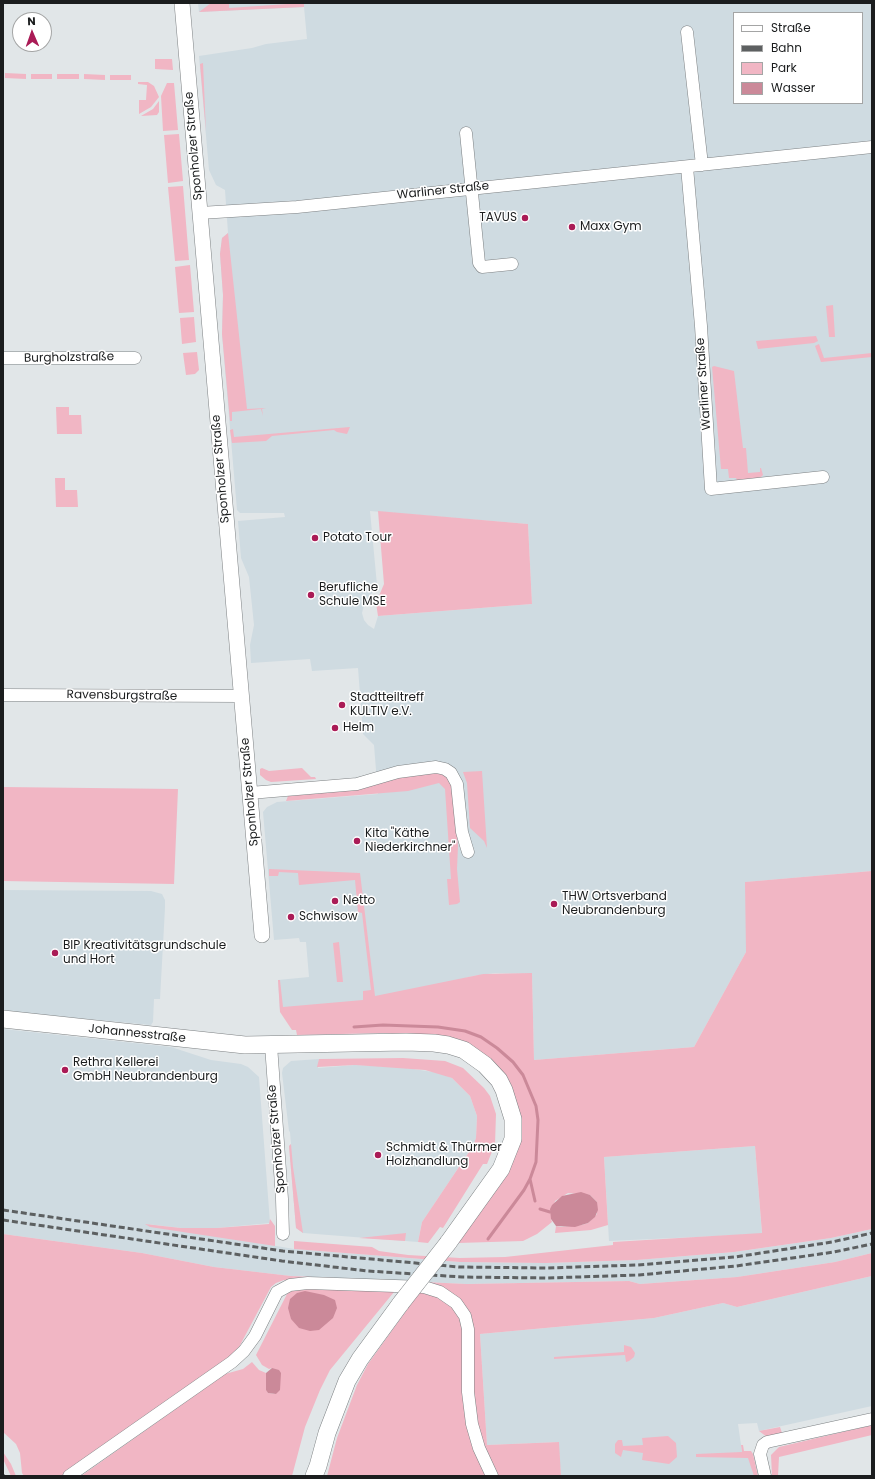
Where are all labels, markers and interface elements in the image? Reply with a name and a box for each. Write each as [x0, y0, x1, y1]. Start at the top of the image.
north arrow [12, 12, 52, 52]
legend [733, 12, 863, 104]
text: N [27, 13, 36, 29]
text: Straße [771, 19, 811, 36]
text: Bahn [771, 39, 802, 56]
text: Park [771, 59, 797, 76]
text: Wasser [771, 79, 815, 96]
street label: Sponholzer Straße [182, 91, 206, 201]
street label: Warliner Straße [396, 179, 490, 203]
place label: TAVUS [479, 211, 517, 225]
marker: TAVUS [520, 213, 530, 223]
place label: Maxx Gym [580, 220, 642, 234]
marker: Maxx Gym [567, 222, 577, 232]
street label: Warliner Straße [694, 337, 714, 431]
street label: Burgholzstraße [24, 350, 114, 366]
street label: Sponholzer Straße [209, 414, 233, 524]
place label: Potato Tour [323, 531, 392, 545]
marker: Potato Tour [310, 533, 320, 543]
place label: Berufliche Schule MSE [319, 581, 386, 609]
marker: Berufliche Schule MSE [306, 590, 316, 600]
street label: Ravensburgstraße [67, 688, 177, 704]
place label: Stadtteiltreff KULTIV e.V. [350, 691, 424, 719]
marker: Stadtteiltreff KULTIV e.V. [337, 700, 347, 710]
place label: Helm [343, 721, 374, 735]
marker: Helm [330, 723, 340, 733]
street label: Sponholzer Straße [238, 737, 262, 847]
place label: Kita "Käthe Niederkirchner" [365, 827, 456, 855]
marker: Kita "Käthe Niederkirchner" [352, 836, 362, 846]
place label: THW Ortsverband Neubrandenburg [562, 890, 667, 918]
place label: Netto [343, 894, 375, 908]
marker: Netto [330, 896, 340, 906]
marker: THW Ortsverband Neubrandenburg [549, 899, 559, 909]
place label: Schwisow [299, 910, 358, 924]
marker: Schwisow [286, 912, 296, 922]
place label: BIP Kreativitätsgrundschule und Hort [63, 939, 226, 967]
marker: BIP Kreativitätsgrundschule und Hort [50, 948, 60, 958]
street label: Johannesstraße [88, 1022, 186, 1046]
place label: Rethra Kellerei GmbH Neubrandenburg [73, 1056, 218, 1084]
marker: Rethra Kellerei GmbH Neubrandenburg [60, 1065, 70, 1075]
street label: Sponholzer Straße [265, 1084, 289, 1194]
place label: Schmidt & Thürmer Holzhandlung [386, 1141, 502, 1169]
marker: Schmidt & Thürmer Holzhandlung [373, 1150, 383, 1160]

